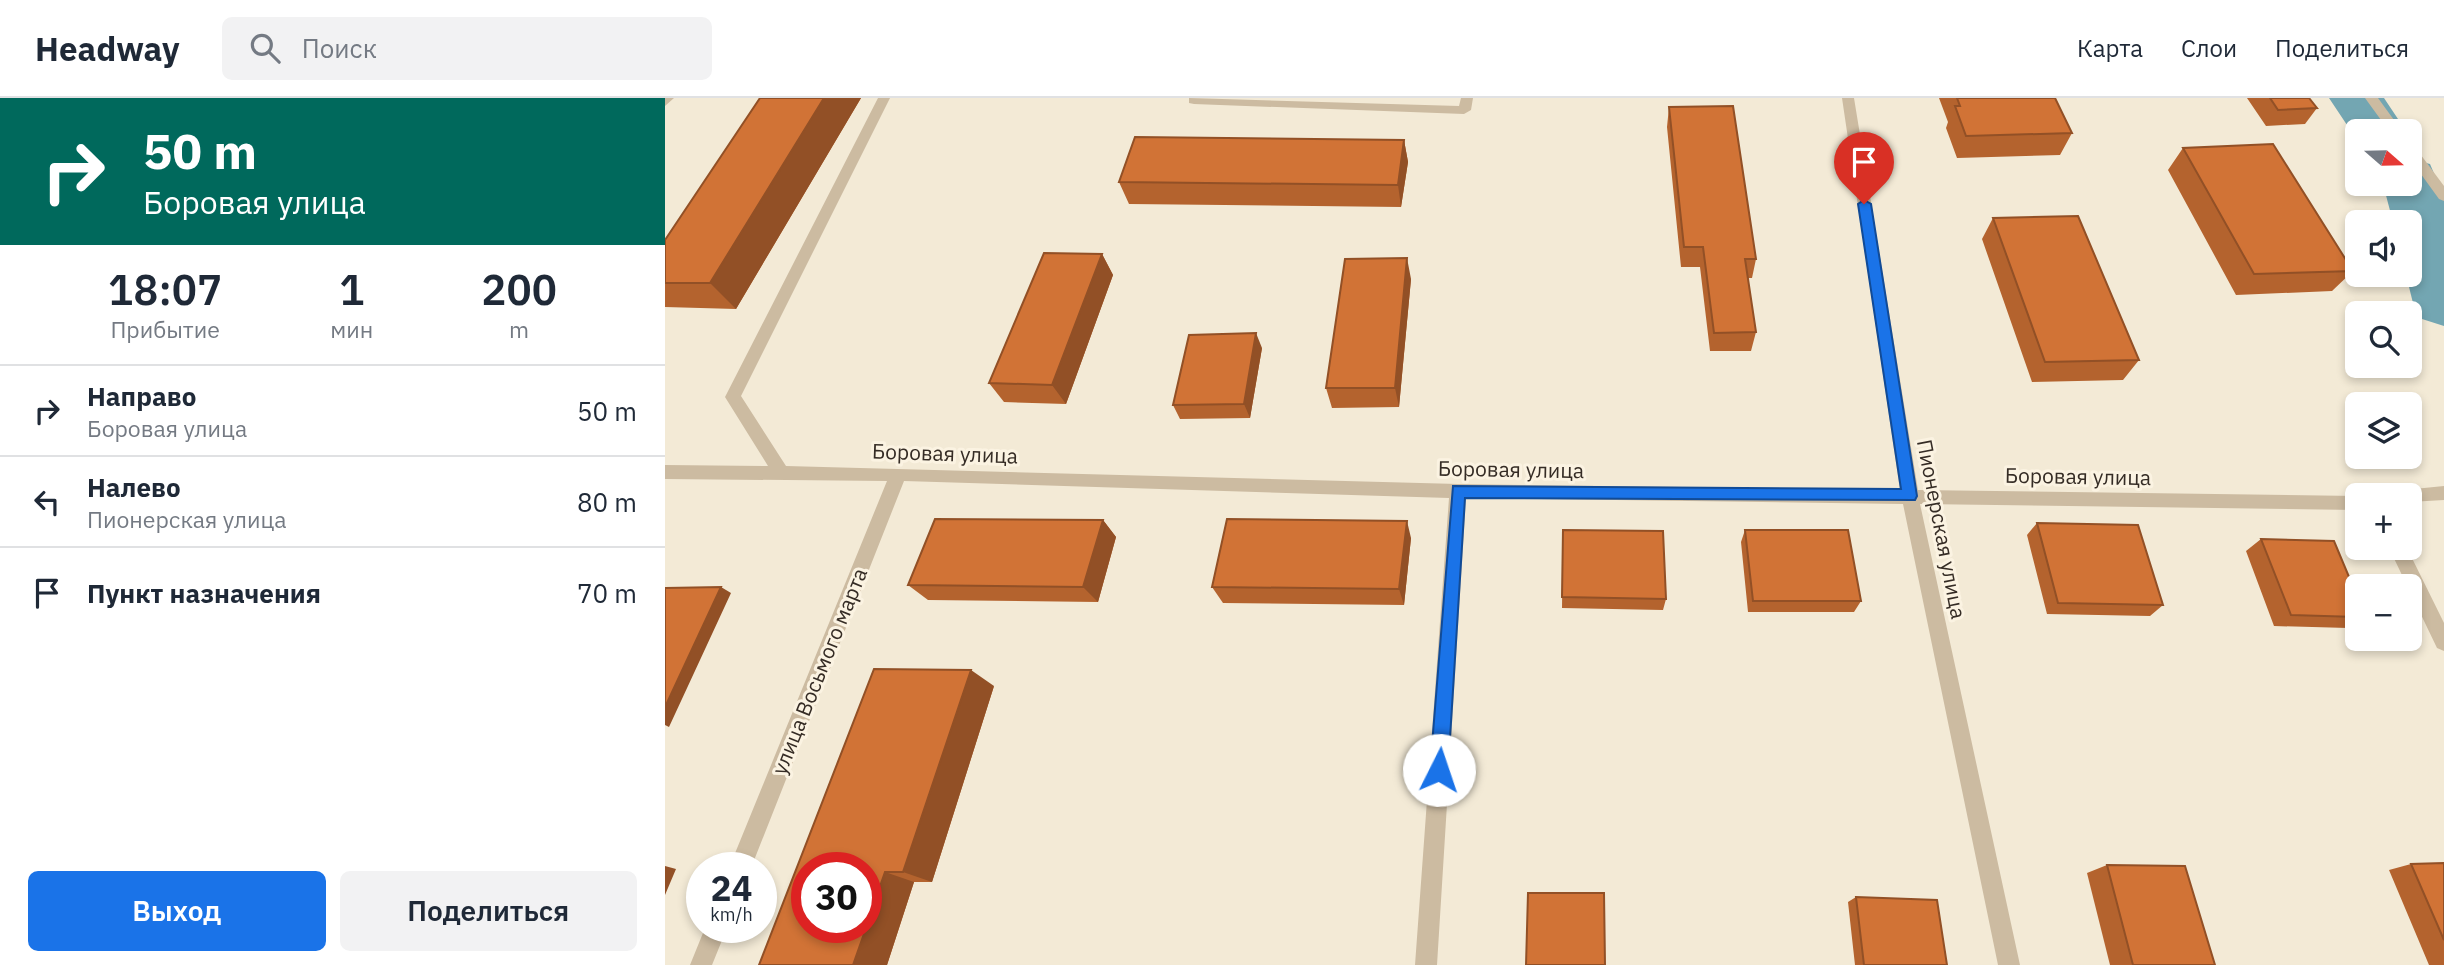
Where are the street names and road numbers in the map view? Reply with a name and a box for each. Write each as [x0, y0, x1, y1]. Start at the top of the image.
street label: Боровая улица [871, 436, 1019, 470]
street label: Пионерская улица [1911, 437, 1973, 621]
street label: Боровая улица [1438, 454, 1584, 484]
street label: Боровая улица [2005, 461, 2151, 491]
street label: улица Восьмого марта [765, 564, 873, 778]

